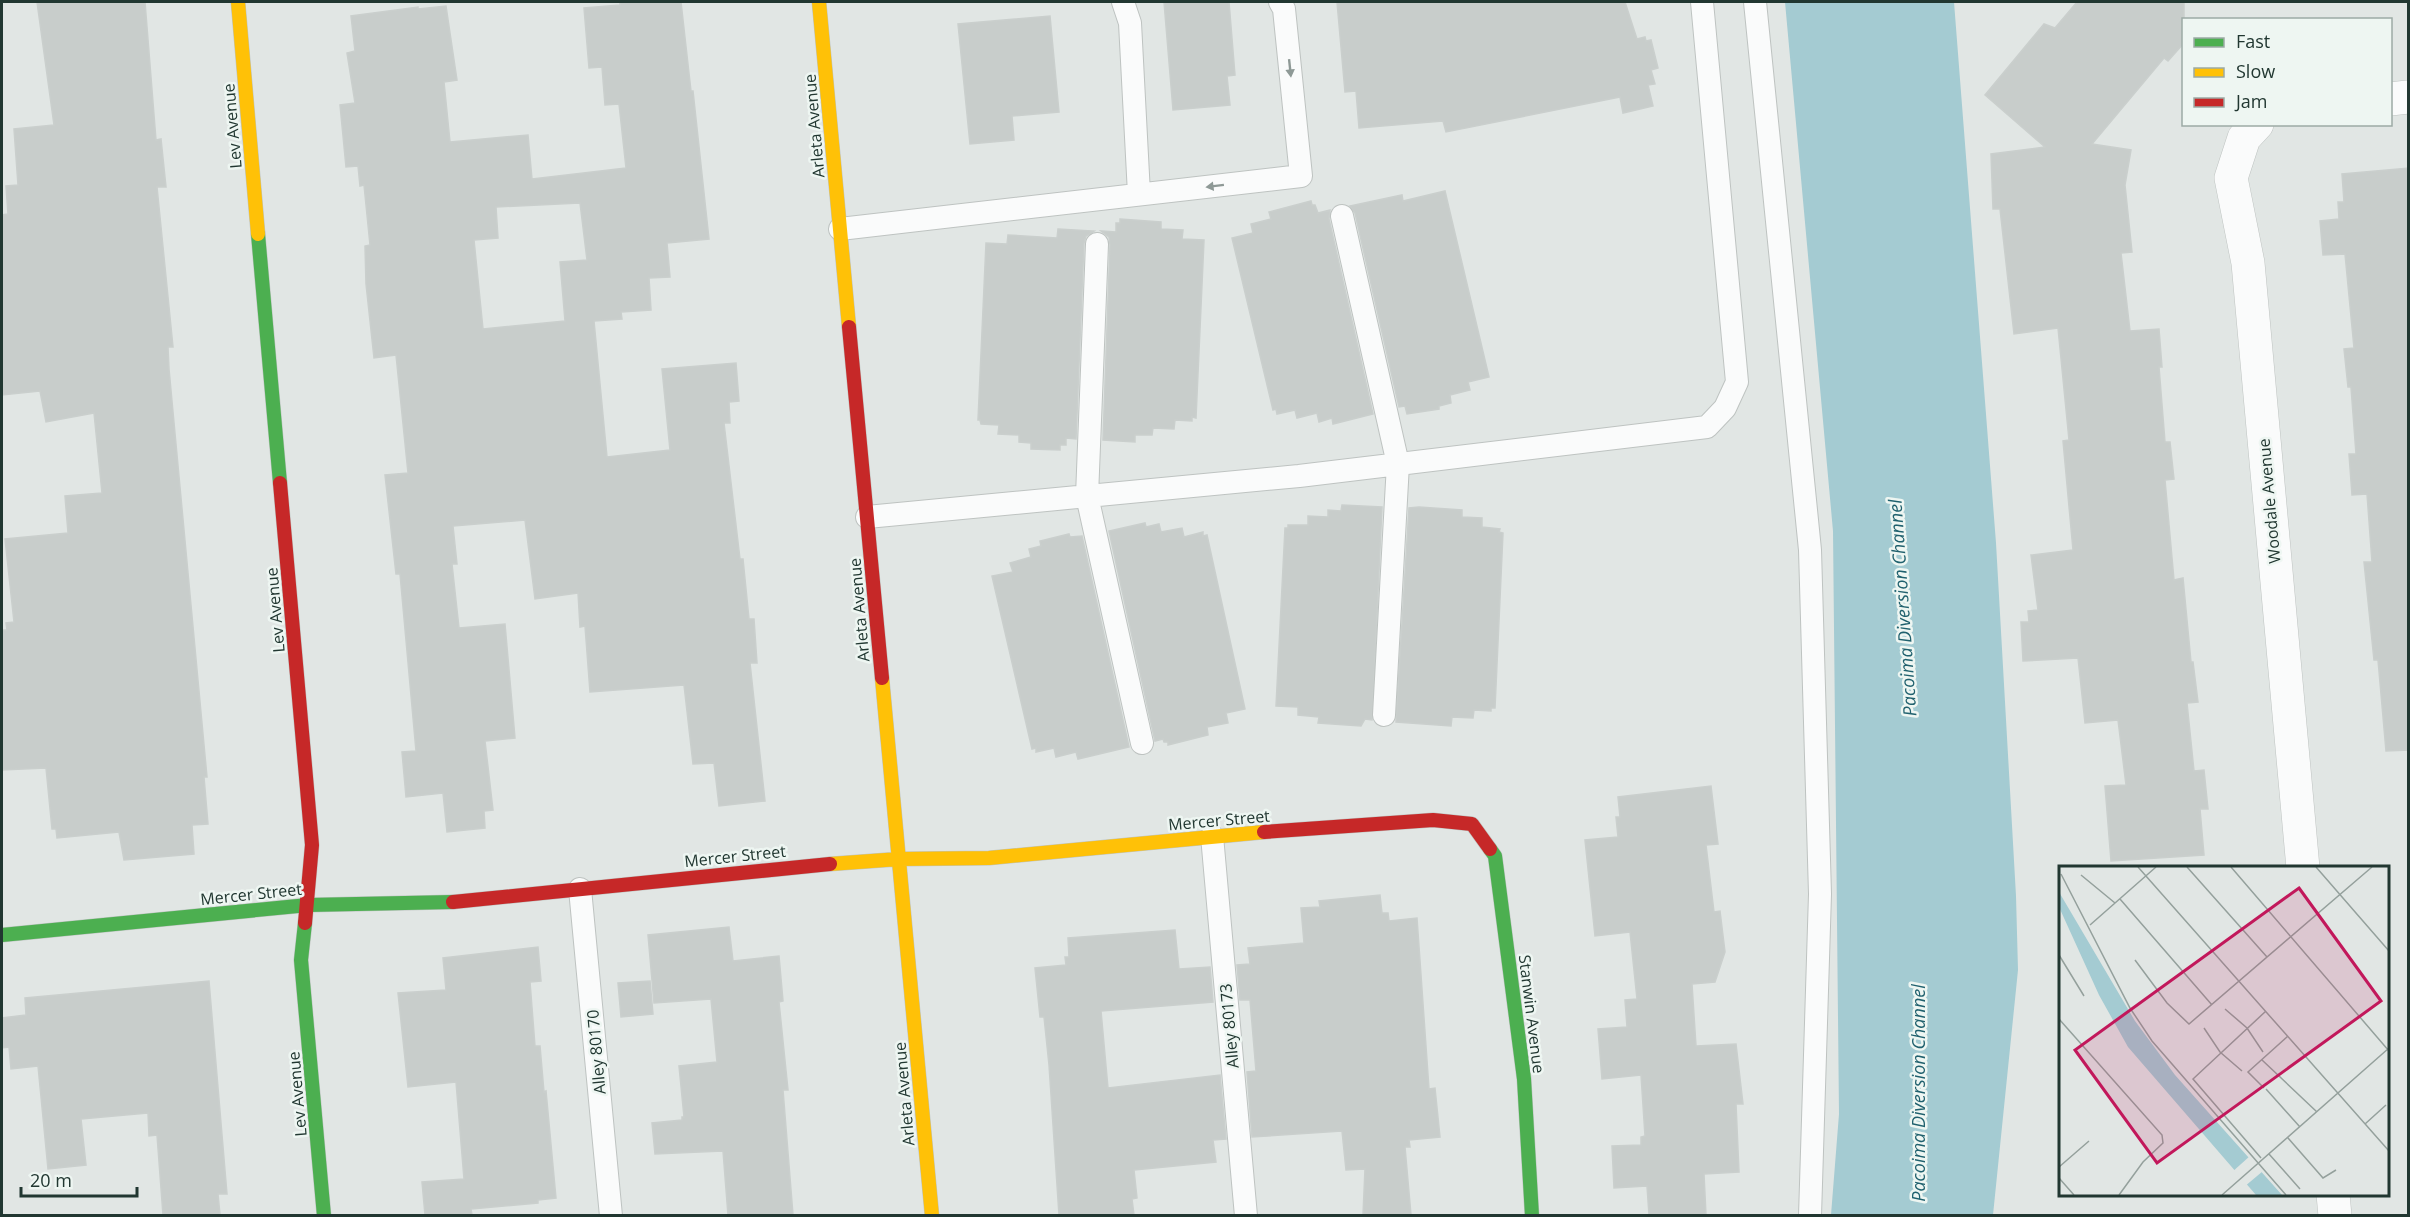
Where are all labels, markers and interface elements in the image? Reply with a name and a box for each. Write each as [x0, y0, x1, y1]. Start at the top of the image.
legend [2182, 18, 2392, 126]
text: Fast [2236, 29, 2270, 53]
one-way arrow [1285, 58, 1295, 77]
text: Slow [2236, 59, 2275, 83]
street label: Arleta Avenue [799, 73, 829, 179]
street label: Lev Avenue [217, 83, 247, 169]
text: Jam [2234, 89, 2268, 113]
one-way arrow [1206, 181, 1225, 190]
street label: Woodale Avenue [2253, 437, 2285, 565]
water label: Pacoima Diversion Channel [1882, 498, 1922, 717]
street label: Arleta Avenue [844, 557, 874, 663]
street label: Lev Avenue [260, 567, 290, 653]
street label: Mercer Street [1167, 805, 1271, 835]
street label: Mercer Street [683, 840, 787, 872]
inset map [2059, 866, 2389, 1196]
street label: Mercer Street [199, 878, 303, 910]
street label: Stanwin Avenue [1514, 953, 1550, 1075]
street label: Alley 80173 [1214, 983, 1244, 1069]
water label: Pacoima Diversion Channel [1906, 984, 1930, 1202]
street label: Alley 80170 [581, 1009, 611, 1095]
street label: Arleta Avenue [889, 1041, 919, 1147]
street label: Lev Avenue [282, 1051, 312, 1137]
scale bar [21, 1160, 136, 1198]
text: 20 m [30, 1168, 72, 1192]

